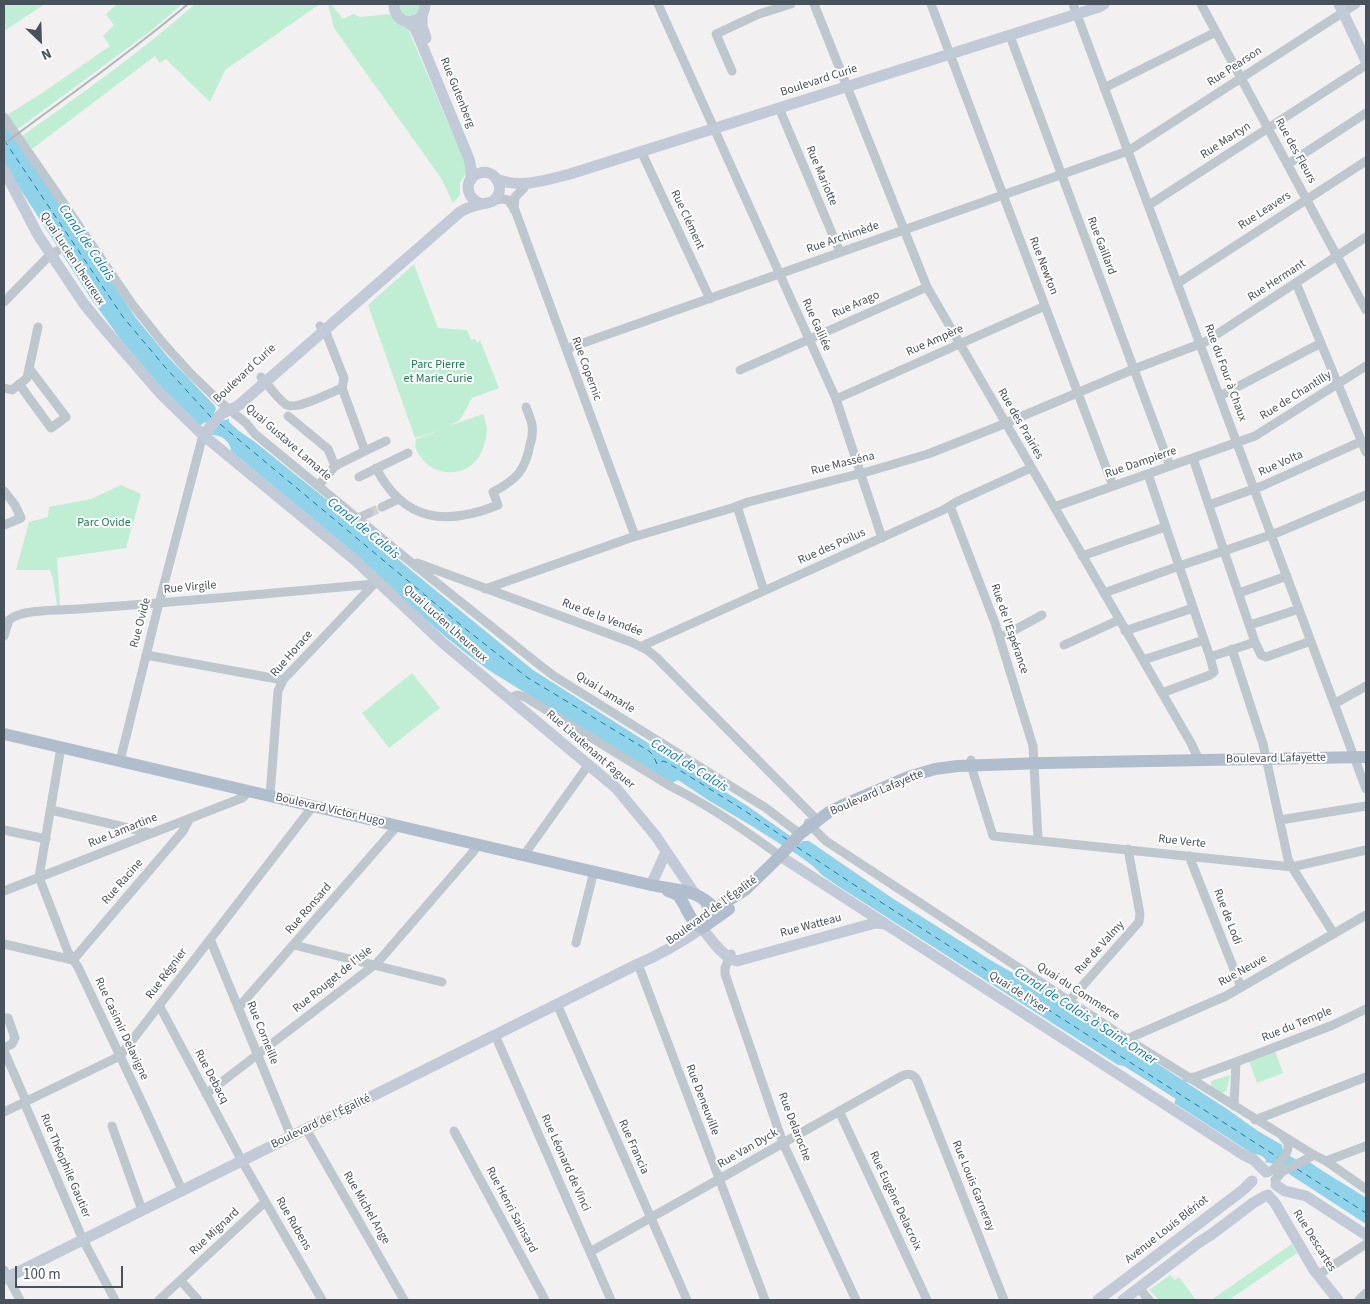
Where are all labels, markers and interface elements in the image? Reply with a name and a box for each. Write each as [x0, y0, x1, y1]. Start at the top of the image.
north arrow [15, 15, 65, 65]
text: N [38, 43, 54, 65]
street label: Rue Pearson [1205, 44, 1265, 90]
street label: Rue Gutenberg [436, 56, 478, 130]
street label: Boulevard Curie [779, 62, 859, 100]
street label: Rue des Fleurs [1271, 116, 1319, 186]
street label: Rue Martyn [1198, 119, 1254, 163]
street label: Rue Mariotte [802, 144, 840, 208]
street label: Rue Clément [667, 188, 707, 252]
street label: Rue Leavers [1236, 189, 1294, 233]
water label: Canal de Calais [54, 202, 118, 284]
street label: Quai Lucien Lheureux [36, 210, 108, 308]
street label: Rue Gaillard [1083, 215, 1119, 277]
street label: Rue Archimède [805, 219, 881, 257]
street label: Rue Newton [1025, 235, 1061, 297]
street label: Rue Hermant [1245, 257, 1309, 305]
street label: Rue Arago [830, 288, 882, 322]
street label: Rue Galilée [798, 296, 834, 354]
street label: Rue Ampère [904, 322, 966, 360]
street label: Rue du Four à Chaux [1201, 322, 1249, 424]
street label: Rue Copernic [568, 335, 604, 403]
street label: Boulevard Curie [211, 341, 279, 407]
park label: Parc Pierre et Marie Curie [404, 358, 472, 386]
street label: Rue de Chantilly [1258, 368, 1334, 424]
street label: Rue des Prairies [994, 386, 1046, 462]
street label: Quai Gustave Lamarle [242, 402, 334, 484]
street label: Rue Dampierre [1103, 444, 1179, 482]
street label: Rue Volta [1257, 448, 1305, 480]
street label: Rue Masséna [810, 449, 876, 479]
water label: Canal de Calais [323, 495, 403, 563]
park label: Parc Ovide [77, 516, 131, 530]
street label: Rue des Poilus [796, 526, 868, 568]
street label: Rue Virgile [163, 579, 217, 597]
street label: Quai Lucien Lheureux [400, 582, 490, 666]
street label: Rue de l'Espérance [987, 582, 1031, 676]
street label: Rue de la Vendée [560, 596, 644, 640]
street label: Rue Ovide [127, 597, 155, 649]
street label: Rue Horace [268, 628, 316, 680]
street label: Quai Lamarle [573, 669, 637, 717]
street label: Rue Lieutenant Faguer [543, 708, 637, 792]
water label: Canal de Calais [647, 735, 731, 797]
street label: Boulevard Lafayette [1226, 751, 1326, 767]
street label: Boulevard Lafayette [828, 767, 926, 819]
street label: Boulevard Victor Hugo [274, 790, 386, 830]
street label: Rue Lamartine [86, 811, 160, 851]
street label: Rue Verte [1158, 832, 1206, 852]
street label: Rue Racine [99, 856, 147, 908]
street label: Boulevard de l'Égalité [664, 873, 760, 949]
street label: Rue Ronsard [283, 880, 335, 938]
street label: Rue de Lodi [1210, 887, 1244, 947]
street label: Rue Watteau [779, 911, 843, 941]
street label: Rue de Valmy [1072, 918, 1128, 978]
street label: Rue Rouget de l'Isle [290, 944, 376, 1016]
street label: Rue Régnier [143, 946, 191, 1002]
street label: Rue Neuve [1216, 952, 1270, 990]
street label: Quai du Commerce [1034, 960, 1122, 1024]
water label: Canal de Calais à Saint-Omer [1011, 965, 1159, 1069]
street label: Quai de l'Yser [986, 969, 1050, 1017]
street label: Rue Casimir Delavigne [91, 975, 151, 1083]
street label: Rue Corneille [243, 999, 281, 1067]
street label: Rue du Temple [1260, 1004, 1334, 1046]
street label: Rue Debacq [191, 1047, 231, 1107]
street label: Rue Deneuville [682, 1063, 722, 1137]
street label: Rue Delaroche [774, 1091, 814, 1163]
street label: Boulevard de l'Égalité [269, 1092, 373, 1152]
street label: Rue Théophile Gautier [37, 1112, 93, 1220]
street label: Rue Léonard de Vinci [537, 1112, 593, 1214]
street label: Rue Francia [615, 1117, 651, 1177]
street label: Rue Van Dyck [715, 1126, 781, 1172]
street label: Rue Louis Garneray [948, 1139, 998, 1233]
street label: Rue Eugène Delacroix [866, 1149, 924, 1253]
street label: Rue Henri Sainsard [482, 1165, 540, 1255]
street label: Rue Michel Ange [339, 1169, 393, 1247]
street label: Avenue Louis Blériot [1122, 1193, 1212, 1267]
street label: Rue Rubens [272, 1195, 314, 1253]
street label: Rue Mignard [187, 1205, 243, 1259]
street label: Rue Descartes [1289, 1207, 1339, 1275]
scale bar [18, 1256, 125, 1288]
text: 100 m [23, 1264, 61, 1285]

